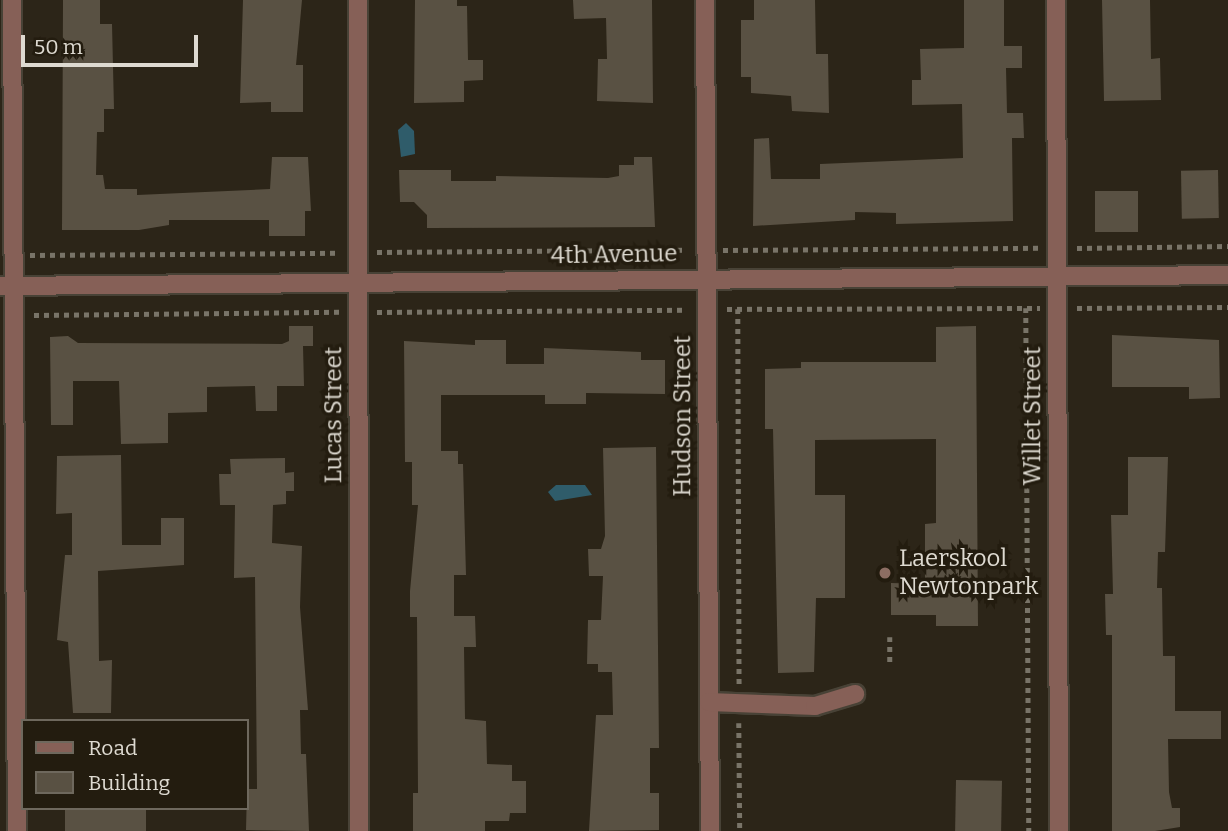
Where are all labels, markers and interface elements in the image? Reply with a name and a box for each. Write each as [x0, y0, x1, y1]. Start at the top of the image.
scale bar [24, 21, 201, 65]
text: 50 m [34, 34, 83, 60]
street label: 4th Avenue [550, 239, 678, 271]
street label: Hudson Street [669, 335, 697, 497]
street label: Lucas Street [320, 347, 348, 483]
street label: Willet Street [1019, 347, 1047, 485]
place label: Laerskool Newtonpark [899, 545, 1038, 601]
marker: Laerskool Newtonpark [877, 565, 893, 581]
legend [21, 719, 248, 810]
text: Road [88, 735, 137, 761]
text: Building [88, 770, 170, 796]

